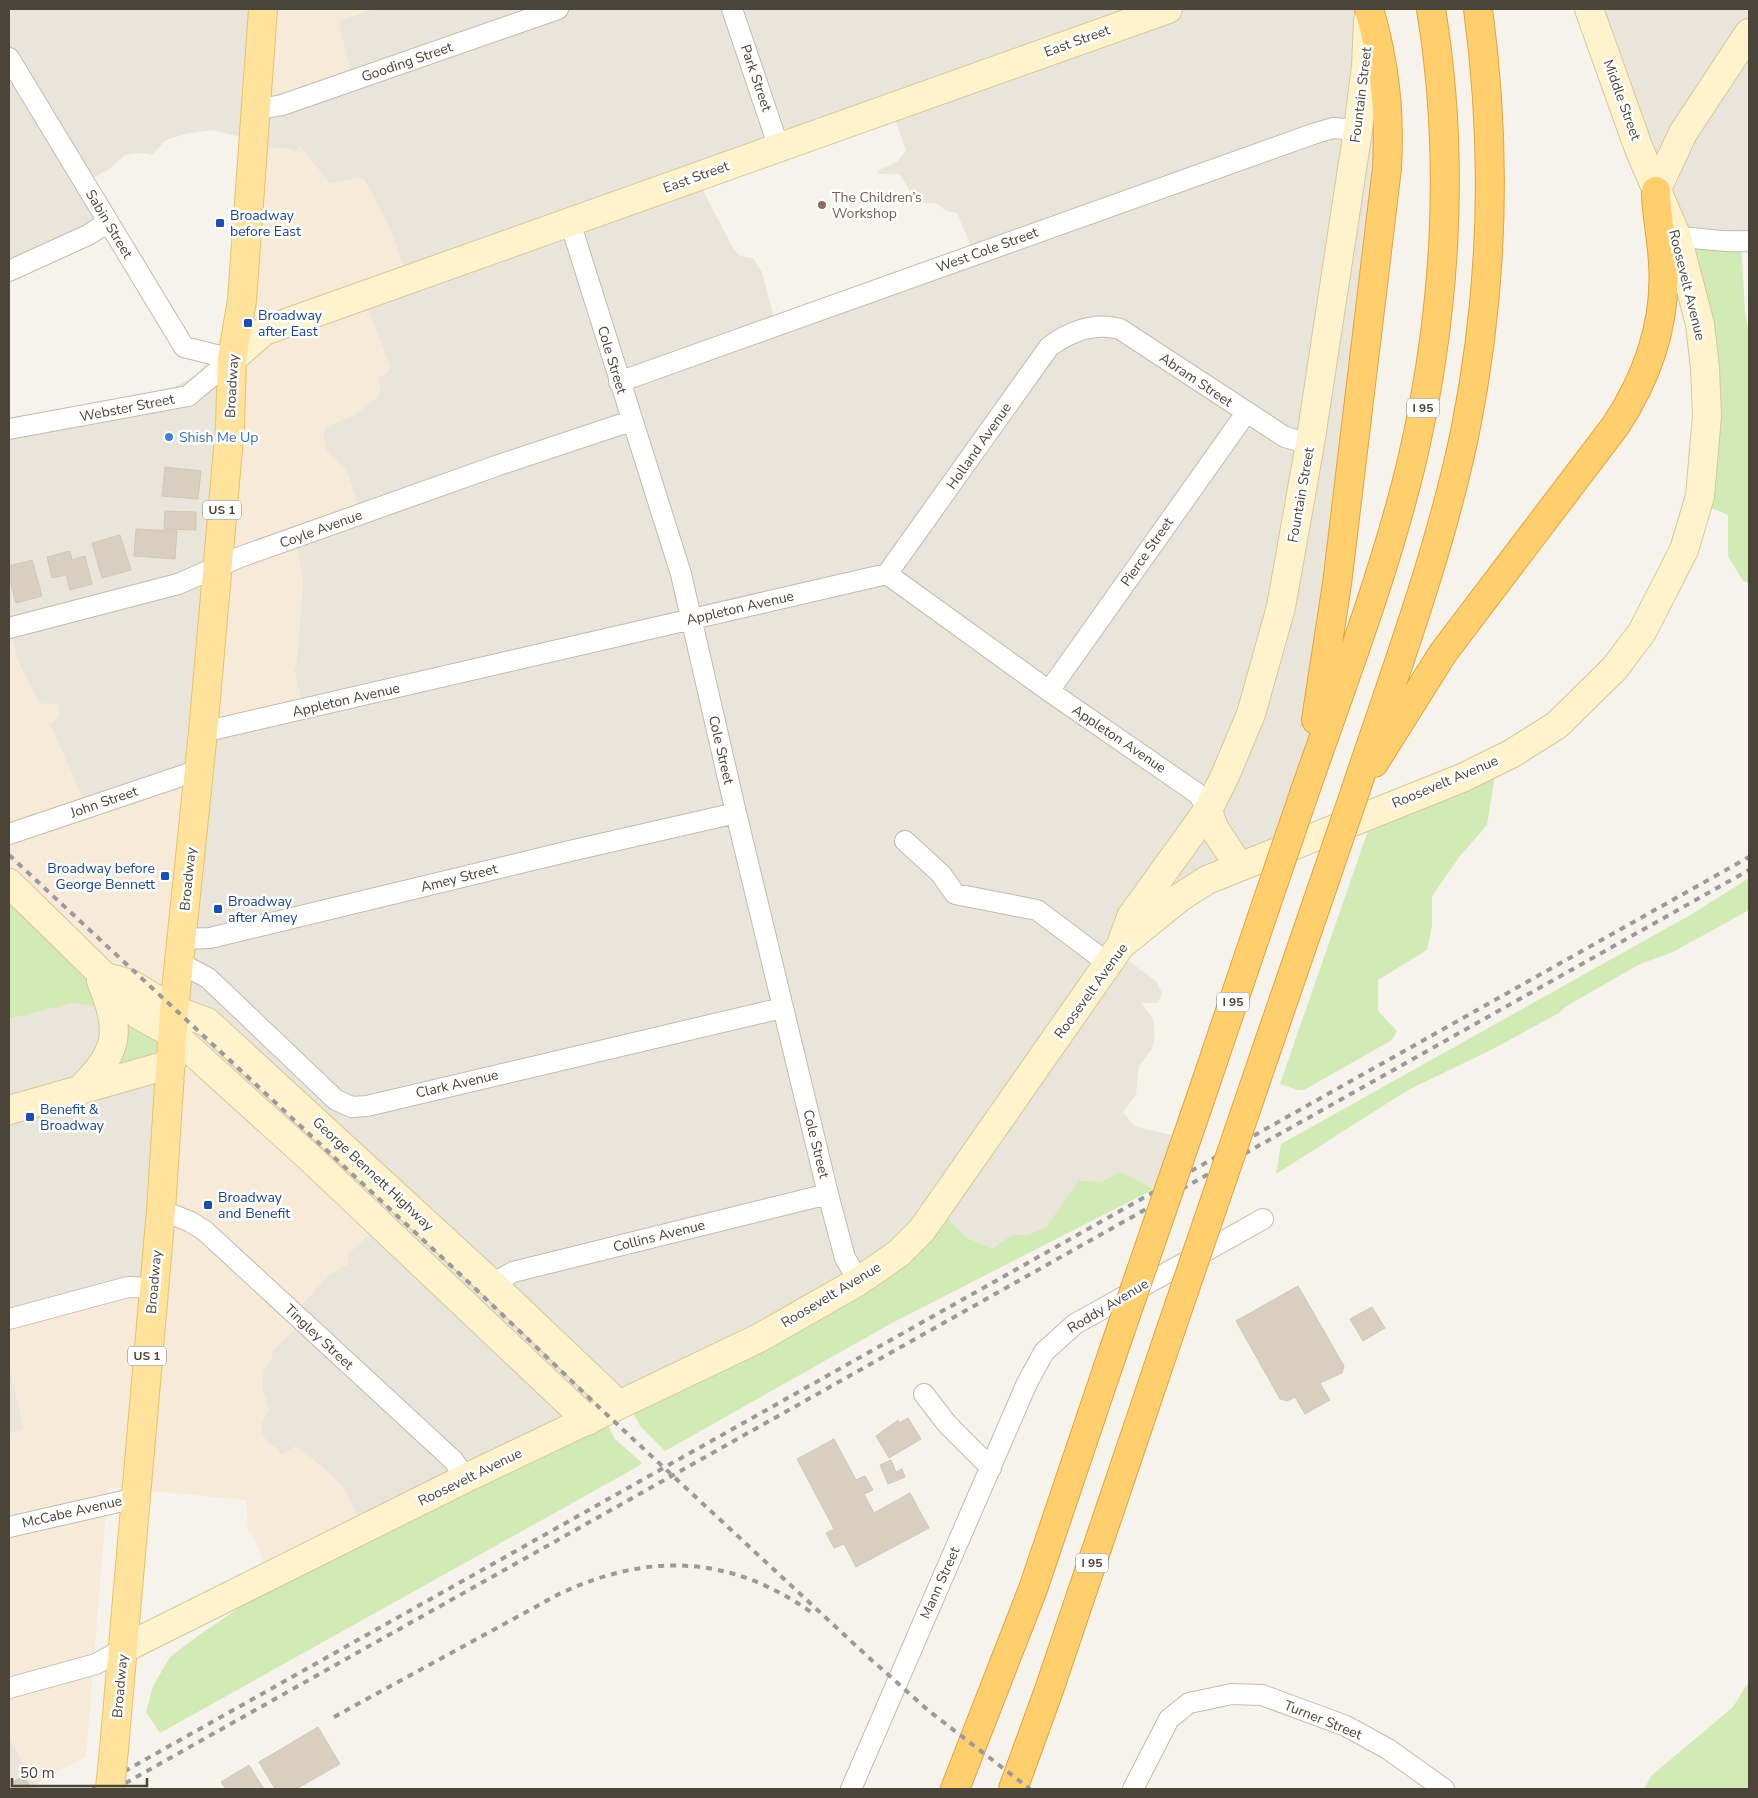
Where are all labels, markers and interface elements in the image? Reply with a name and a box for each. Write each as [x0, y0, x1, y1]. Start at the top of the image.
street label: East Street [1041, 20, 1113, 62]
street label: Gooding Street [359, 38, 455, 86]
street label: Park Street [736, 42, 776, 114]
street label: Fountain Street [1346, 46, 1376, 144]
street label: Middle Street [1599, 57, 1645, 143]
street label: East Street [660, 156, 732, 198]
street label: Sabin Street [81, 186, 137, 262]
place label: The Children’s Workshop [832, 188, 922, 223]
marker: The Children’s Workshop [816, 199, 828, 211]
place label: Broadway before East [230, 206, 301, 241]
marker: Broadway before East [214, 217, 226, 229]
street label: West Cole Street [933, 223, 1041, 277]
street label: Roosevelt Avenue [1664, 228, 1710, 342]
place label: Broadway after East [258, 306, 323, 341]
marker: Broadway after East [242, 317, 254, 329]
street label: Cole Street [593, 324, 631, 396]
street label: Abram Street [1156, 348, 1236, 412]
street label: Broadway [221, 353, 243, 418]
street label: Webster Street [78, 390, 176, 426]
road number: I 95 [1407, 398, 1439, 418]
street label: Holland Avenue [942, 399, 1016, 493]
place label: Shish Me Up [179, 428, 258, 447]
marker: Shish Me Up [163, 431, 175, 443]
street label: Fountain Street [1283, 446, 1319, 544]
road number: US 1 [203, 500, 241, 520]
street label: Coyle Avenue [277, 505, 365, 553]
street label: Pierce Street [1116, 514, 1178, 590]
street label: Appleton Avenue [684, 586, 796, 630]
street label: Appleton Avenue [290, 678, 402, 722]
street label: Appleton Avenue [1068, 700, 1170, 778]
street label: Cole Street [704, 714, 738, 786]
street label: Roosevelt Avenue [1389, 751, 1501, 813]
street label: John Street [67, 782, 140, 823]
street label: Broadway [175, 845, 201, 912]
place label: Broadway before George Bennett [47, 859, 155, 894]
street label: Amey Street [419, 859, 499, 897]
marker: Broadway before George Bennett [159, 870, 171, 882]
place label: Broadway after Amey [228, 892, 298, 927]
marker: Broadway after Amey [212, 903, 224, 915]
street label: Roosevelt Avenue [1050, 939, 1132, 1043]
road number: I 95 [1217, 992, 1249, 1012]
street label: Clark Avenue [414, 1065, 500, 1103]
place label: Benefit & Broadway [40, 1100, 105, 1135]
street label: Cole Street [798, 1108, 834, 1180]
marker: Benefit & Broadway [24, 1111, 36, 1123]
street label: George Bennett Highway [308, 1113, 438, 1236]
place label: Broadway and Benefit [218, 1188, 290, 1223]
marker: Broadway and Benefit [202, 1199, 214, 1211]
street label: Collins Avenue [611, 1215, 707, 1257]
street label: Broadway [142, 1249, 166, 1315]
street label: Roosevelt Avenue [777, 1258, 885, 1332]
street label: Roddy Avenue [1064, 1274, 1152, 1338]
street label: Tingley Street [280, 1300, 358, 1374]
road number: US 1 [128, 1346, 166, 1365]
street label: Roosevelt Avenue [415, 1444, 525, 1510]
street label: McCabe Avenue [20, 1491, 124, 1533]
street label: Mann Street [916, 1544, 964, 1622]
road number: I 95 [1076, 1554, 1108, 1572]
street label: Broadway [108, 1653, 132, 1719]
street label: Turner Street [1281, 1696, 1365, 1744]
scale bar [12, 1756, 148, 1788]
text: 50 m [20, 1763, 55, 1783]

